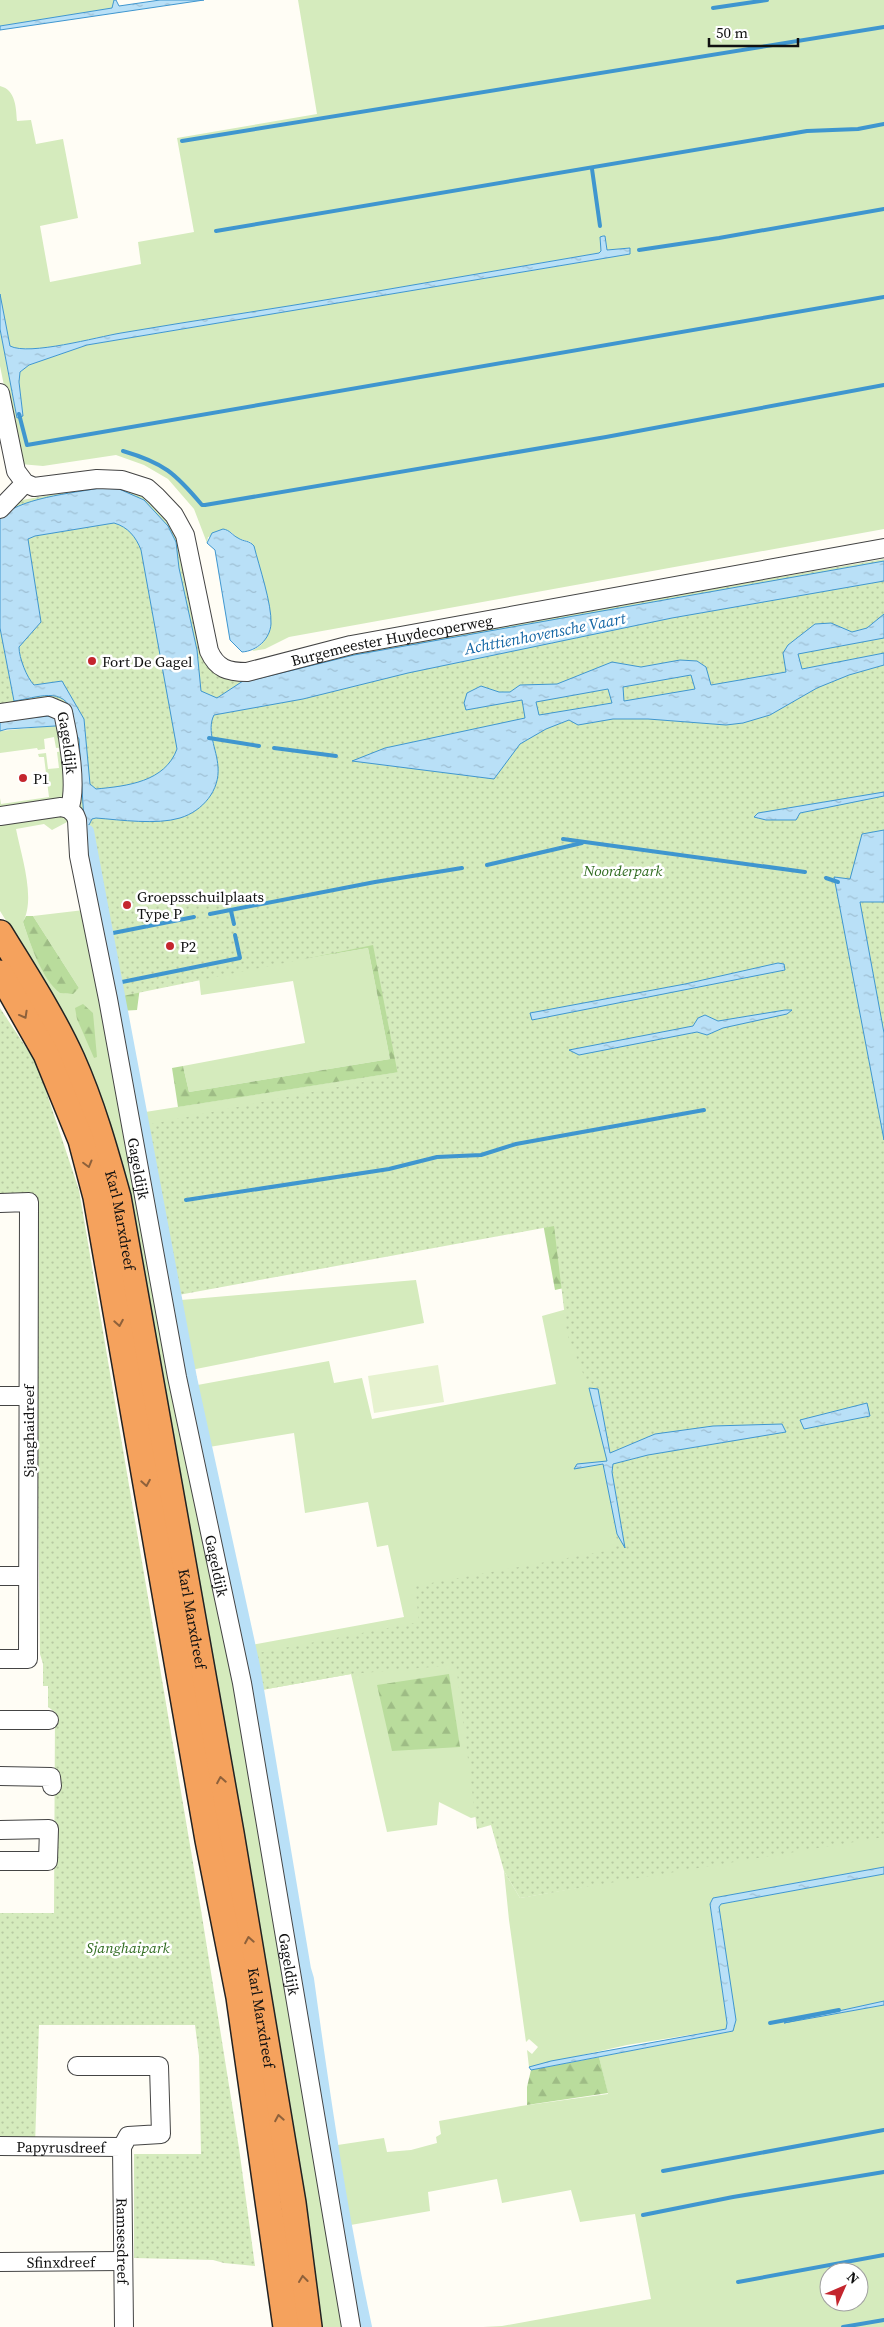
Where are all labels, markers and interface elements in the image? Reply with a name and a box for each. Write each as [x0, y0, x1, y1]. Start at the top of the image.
scale bar [709, 15, 798, 47]
text: 50 m [716, 22, 748, 43]
water label: Achttienhovensche Vaart [462, 606, 628, 660]
street label: Burgemeester Huydecoperweg [289, 609, 495, 671]
place label: Fort De Gagel [102, 651, 193, 672]
marker: Fort De Gagel [86, 655, 98, 667]
street label: Gageldijk [53, 709, 83, 776]
place label: P1 [33, 768, 49, 789]
marker: P1 [17, 772, 29, 784]
park label: Noorderpark [583, 860, 663, 881]
place label: Groepsschuilplaats Type P [137, 886, 264, 924]
marker: Groepsschuilplaats Type P [121, 899, 133, 911]
place label: P2 [180, 936, 196, 957]
marker: P2 [164, 940, 176, 952]
one-way arrow [18, 1009, 28, 1018]
street label: Gageldijk [123, 1136, 155, 1202]
one-way arrow [82, 1159, 92, 1168]
street label: Karl Marxdreef [100, 1168, 142, 1273]
one-way arrow [114, 1319, 124, 1328]
street label: Sjanghaidreef [18, 1383, 39, 1477]
one-way arrow [141, 1479, 151, 1488]
street label: Gageldijk [200, 1533, 234, 1599]
street label: Karl Marxdreef [174, 1567, 212, 1672]
one-way arrow [217, 1776, 227, 1785]
street label: Gageldijk [274, 1932, 305, 1998]
one-way arrow [244, 1936, 254, 1945]
park label: Sjanghaipark [86, 1937, 171, 1958]
street label: Karl Marxdreef [243, 1966, 281, 2071]
one-way arrow [274, 2114, 284, 2122]
street label: Papyrusdreef [16, 2136, 107, 2157]
street label: Ramsesdreef [112, 2198, 134, 2286]
street label: Sfinxdreef [27, 2251, 97, 2272]
north arrow [819, 2262, 869, 2312]
text: N [843, 2267, 864, 2288]
one-way arrow [298, 2274, 308, 2283]

